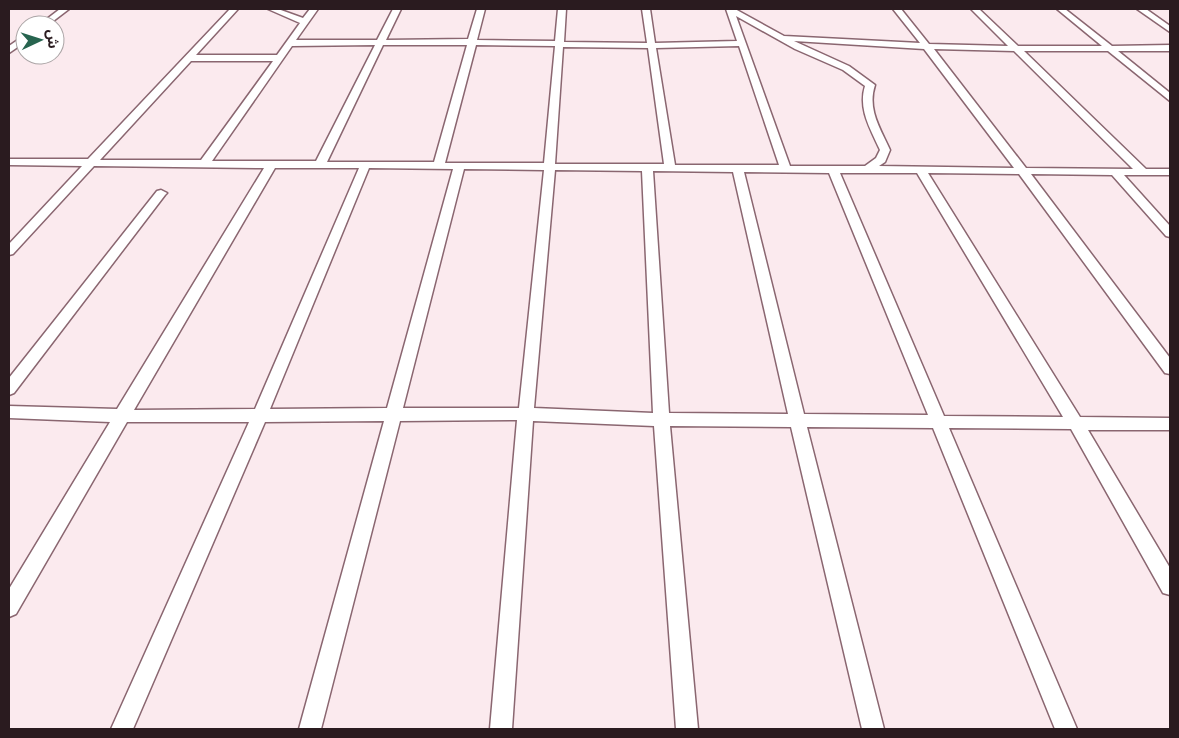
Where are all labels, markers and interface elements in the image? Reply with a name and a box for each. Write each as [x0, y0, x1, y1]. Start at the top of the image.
north arrow [15, 15, 65, 65]
text: ش [42, 29, 64, 49]

